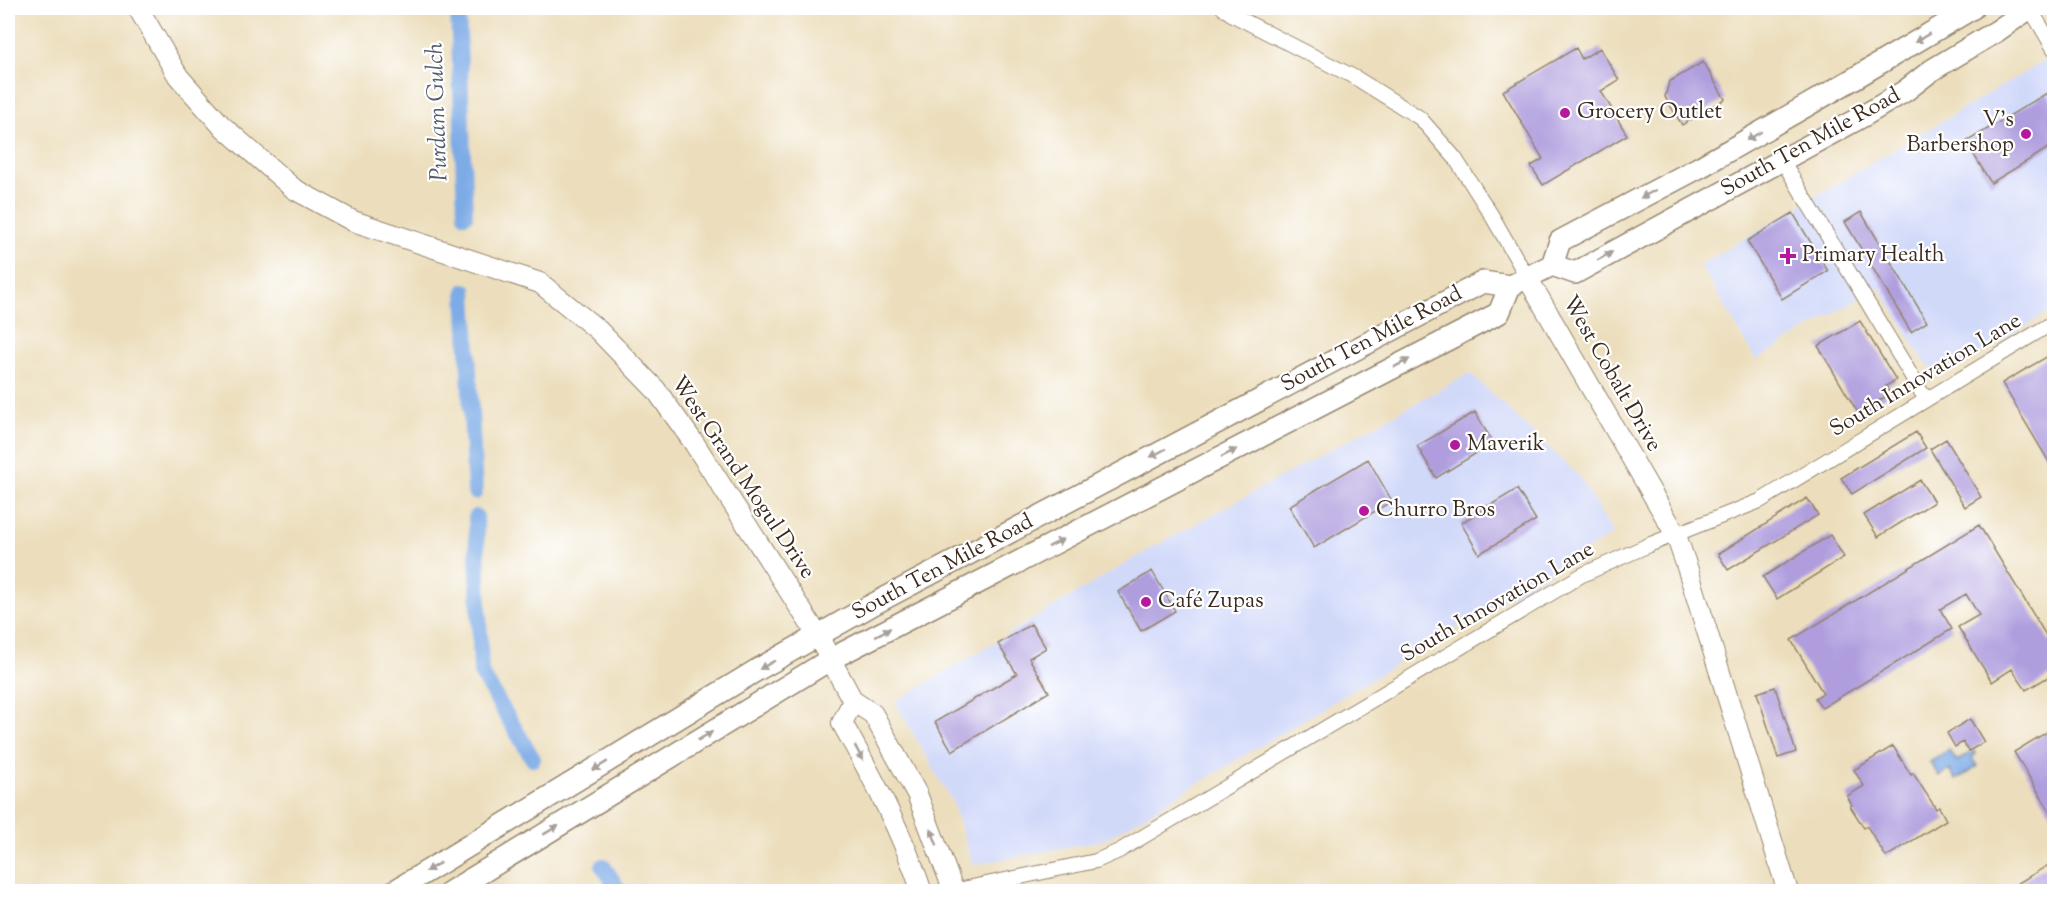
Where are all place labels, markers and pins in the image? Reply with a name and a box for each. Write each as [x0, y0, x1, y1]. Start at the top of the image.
place label: Grocery Outlet [1577, 97, 1722, 129]
place label: V's Barbershop [1906, 105, 2014, 162]
marker: Grocery Outlet [1558, 106, 1572, 120]
marker: V's Barbershop [2019, 127, 2033, 141]
place label: Primary Health [1802, 240, 1945, 272]
marker: Primary Health [1779, 247, 1797, 265]
place label: Maverik [1467, 429, 1545, 461]
marker: Maverik [1448, 438, 1462, 452]
place label: Churro Bros [1376, 495, 1495, 527]
marker: Churro Bros [1357, 504, 1371, 518]
place label: Café Zupas [1158, 586, 1264, 618]
marker: Café Zupas [1139, 595, 1153, 609]

